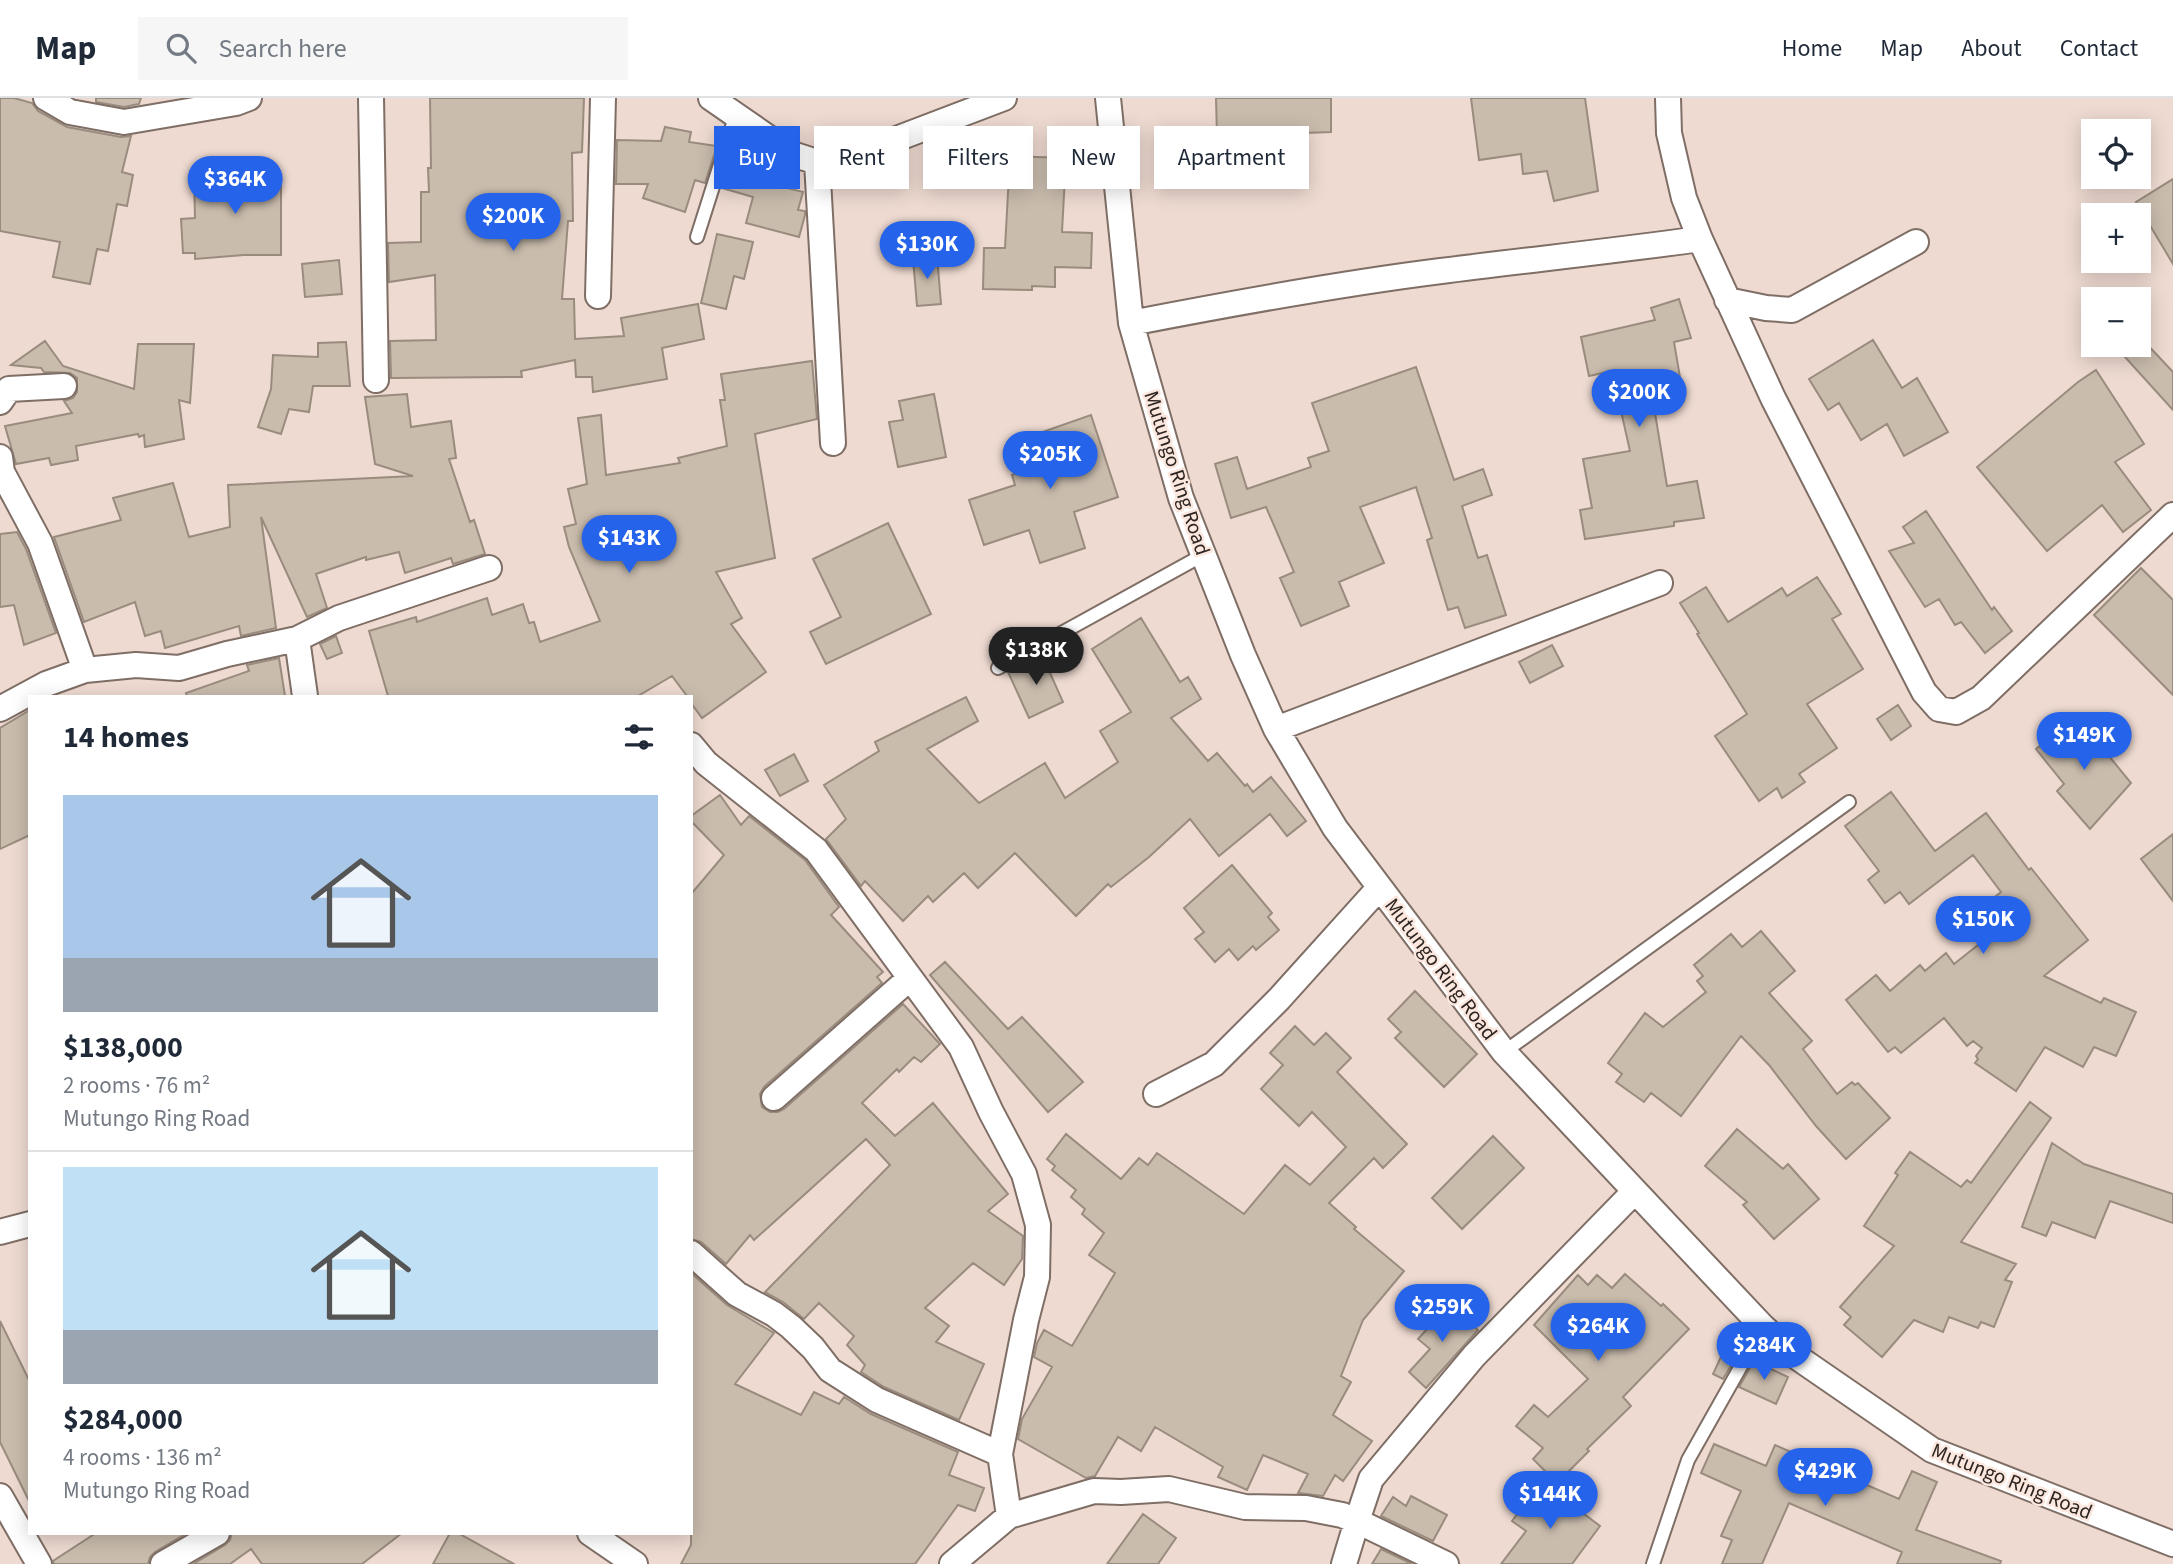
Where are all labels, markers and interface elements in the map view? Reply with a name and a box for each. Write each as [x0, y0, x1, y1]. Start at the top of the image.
search box [138, 17, 628, 80]
text: Map [35, 25, 96, 72]
icon: search [162, 29, 200, 67]
text: Search here [218, 30, 347, 67]
text: Home [1782, 31, 1842, 66]
text: Map [1880, 31, 1923, 66]
text: About [1961, 31, 2022, 66]
text: Contact [2060, 31, 2138, 66]
map controls [2081, 119, 2151, 357]
button: locate [2081, 119, 2151, 189]
chip: Buy [714, 126, 800, 189]
chip: Rent [814, 126, 909, 189]
chip: Filters [923, 126, 1033, 189]
chip: New [1047, 126, 1140, 189]
chip: Apartment [1154, 126, 1309, 189]
pin: $364K [186, 156, 284, 216]
text: $364K [204, 162, 266, 195]
pin: $200K [464, 194, 562, 253]
text: $200K [482, 199, 544, 232]
button: + [2081, 203, 2151, 273]
pin: $130K [878, 222, 976, 281]
text: $130K [896, 227, 958, 260]
button: − [2081, 287, 2151, 357]
pin: $200K [1590, 370, 1688, 429]
text: $200K [1608, 375, 1670, 408]
street label: Mutungo Ring Road [1136, 387, 1218, 559]
pin: $205K [1001, 432, 1099, 491]
text: $205K [1019, 437, 1081, 470]
pin: $143K [580, 516, 678, 575]
text: $143K [598, 521, 660, 554]
pin: $138K [987, 628, 1085, 687]
text: $138K [1005, 633, 1067, 666]
pin: $149K [2035, 712, 2133, 772]
text: 14 homes [63, 716, 189, 759]
icon: filters [620, 718, 658, 756]
text: $149K [2053, 718, 2115, 751]
icon: home [298, 840, 424, 966]
street label: Mutungo Ring Road [1378, 892, 1504, 1046]
pin: $150K [1934, 896, 2032, 956]
text: $150K [1952, 902, 2014, 935]
text: $138,000 [63, 1026, 183, 1069]
text: 2 rooms · 76 m² [63, 1069, 210, 1102]
text: Mutungo Ring Road [63, 1102, 250, 1135]
icon: home [298, 1212, 424, 1338]
pin: $259K [1393, 1284, 1491, 1344]
text: $259K [1411, 1290, 1473, 1323]
pin: $264K [1549, 1304, 1647, 1363]
text: $264K [1567, 1309, 1629, 1342]
pin: $284K [1715, 1322, 1813, 1382]
text: $284K [1733, 1328, 1795, 1361]
text: $284,000 [63, 1398, 183, 1441]
street label: Mutungo Ring Road [1927, 1435, 2097, 1527]
text: 4 rooms · 136 m² [63, 1441, 222, 1474]
pin: $429K [1776, 1448, 1874, 1508]
text: $429K [1794, 1454, 1856, 1487]
pin: $144K [1501, 1472, 1599, 1531]
text: Mutungo Ring Road [63, 1474, 250, 1507]
text: $144K [1519, 1477, 1581, 1510]

